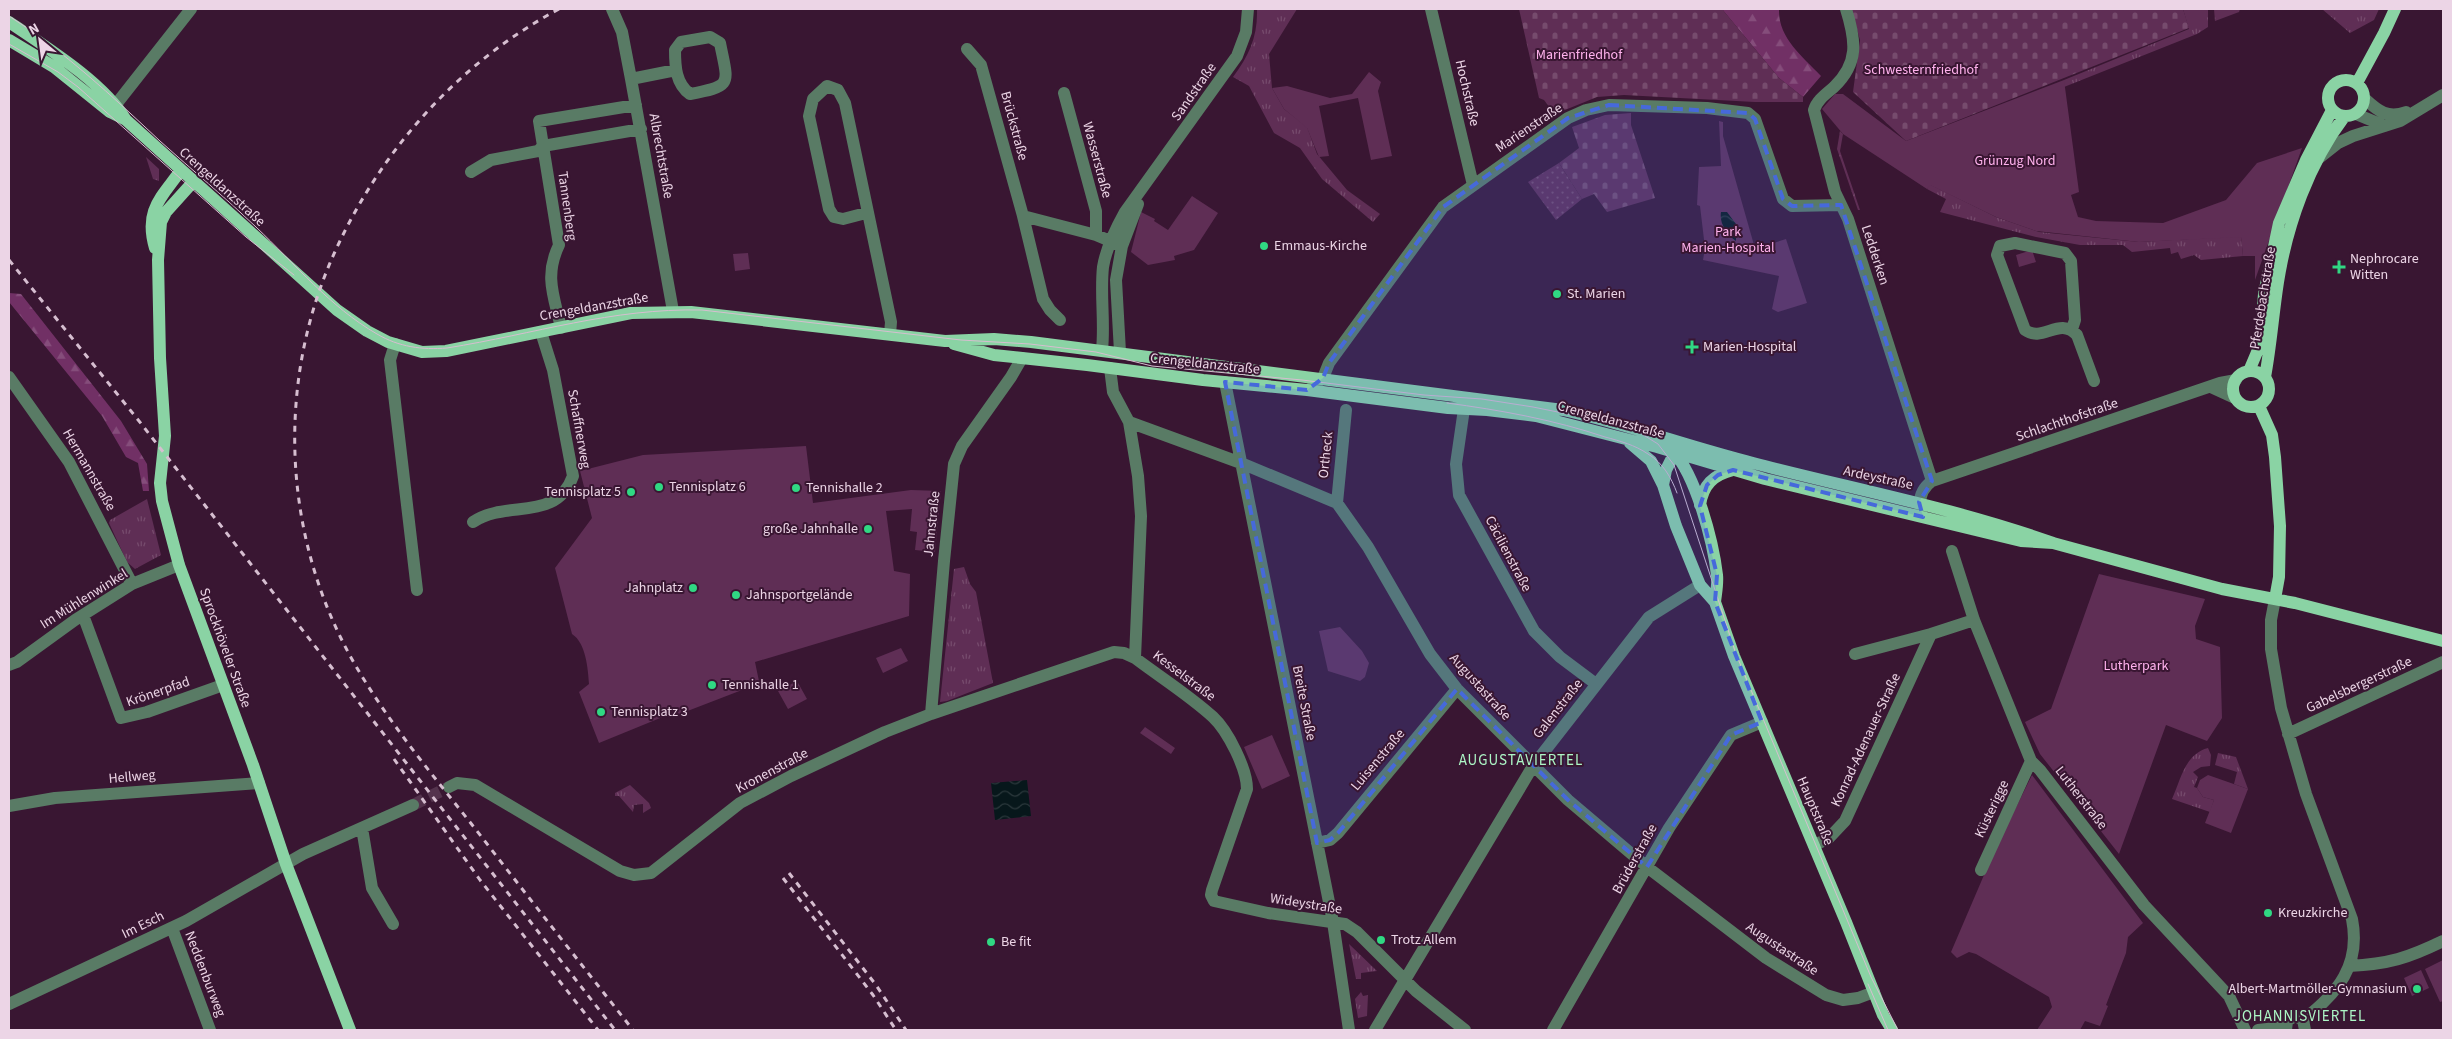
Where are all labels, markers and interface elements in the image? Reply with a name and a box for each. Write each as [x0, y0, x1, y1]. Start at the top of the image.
north arrow [15, 15, 65, 65]
text: N [25, 19, 43, 41]
park label: Marienfriedhof [1536, 45, 1623, 65]
street label: Hochstraße [1450, 58, 1484, 128]
street label: Sandstraße [1167, 59, 1221, 125]
park label: Schwesternfriedhof [1864, 60, 1979, 80]
street label: Brückstraße [995, 89, 1033, 163]
street label: Marienstraße [1491, 98, 1567, 158]
street label: Albrechtstraße [644, 112, 678, 200]
street label: Wasserstraße [1077, 120, 1117, 200]
street label: Crengeldanzstraße [174, 143, 270, 231]
park label: Grünzug Nord [1974, 151, 2056, 171]
street label: Tannenberg [552, 170, 582, 242]
park label: Park Marien-Hospital [1681, 222, 1775, 258]
street label: Ledderken [1856, 222, 1894, 288]
place label: Emmaus-Kirche [1274, 236, 1367, 256]
marker: Emmaus-Kirche [1258, 240, 1270, 252]
street label: Pferdebachstraße [2245, 245, 2281, 351]
place label: Nephrocare Witten [2350, 249, 2419, 285]
marker: Nephrocare Witten [2332, 260, 2346, 274]
place label: St. Marien [1567, 284, 1625, 304]
street label: Crengeldanzstraße [538, 288, 650, 326]
marker: St. Marien [1551, 288, 1563, 300]
place label: Marien-Hospital [1703, 337, 1797, 357]
marker: Marien-Hospital [1685, 340, 1699, 354]
street label: Crengeldanzstraße [1149, 348, 1261, 380]
street label: Schaffnerweg [562, 388, 596, 470]
street label: Schlachthofstraße [2013, 393, 2121, 447]
street label: Crengeldanzstraße [1555, 396, 1667, 444]
street label: Hermannstraße [57, 425, 121, 515]
street label: Ortheck [1314, 431, 1338, 479]
street label: Ardeystraße [1841, 461, 1915, 495]
place label: Tennisplatz 6 [669, 477, 746, 497]
place label: Tennishalle 2 [806, 478, 883, 498]
marker: Tennisplatz 6 [653, 481, 665, 493]
place label: Tennisplatz 5 [544, 482, 621, 502]
marker: Tennishalle 2 [790, 482, 802, 494]
marker: Tennisplatz 5 [625, 486, 637, 498]
street label: Jahnstraße [919, 490, 945, 558]
street label: Cäcilienstraße [1480, 512, 1536, 596]
place label: große Jahnhalle [763, 519, 858, 539]
marker: große Jahnhalle [862, 523, 874, 535]
street label: Im Mühlenwinkel [36, 564, 132, 634]
place label: Jahnplatz [625, 578, 683, 598]
marker: Jahnplatz [687, 582, 699, 594]
street label: Sprockhöveler Straße [194, 585, 256, 711]
place label: Jahnsportgelände [746, 585, 853, 605]
marker: Jahnsportgelände [730, 589, 742, 601]
street label: Kesselstraße [1148, 646, 1220, 706]
street label: Augustastraße [1445, 649, 1515, 725]
street label: Gabelsbergerstraße [2303, 652, 2415, 718]
park label: Lutherpark [2104, 656, 2168, 676]
street label: Breite Straße [1287, 664, 1321, 742]
street label: Konrad-Adenauer-Straße [1826, 670, 1906, 810]
street label: Krönerpfad [123, 672, 193, 712]
place label: Tennishalle 1 [722, 675, 799, 695]
street label: Galenstraße [1528, 675, 1588, 743]
marker: Tennishalle 1 [706, 679, 718, 691]
place label: Tennisplatz 3 [611, 702, 688, 722]
marker: Tennisplatz 3 [595, 706, 607, 718]
street label: Luisenstraße [1346, 725, 1410, 795]
street label: Kronenstraße [732, 743, 812, 799]
district label: AUGUSTAVIERTEL [1459, 750, 1583, 771]
street label: Lutherstraße [2050, 762, 2112, 834]
street label: Hellweg [108, 765, 156, 789]
street label: Hauptstraße [1792, 774, 1838, 848]
street label: Küsterigge [1970, 777, 2014, 841]
street label: Brüderstraße [1608, 820, 1662, 898]
street label: Wideystraße [1269, 888, 1344, 920]
place label: Kreuzkirche [2278, 903, 2347, 923]
street label: Im Esch [118, 906, 168, 944]
marker: Kreuzkirche [2262, 907, 2274, 919]
street label: Augustastraße [1742, 917, 1822, 981]
street label: Neddenburweg [179, 928, 231, 1020]
place label: Trotz Allem [1391, 930, 1457, 950]
place label: Be fit [1001, 932, 1032, 952]
marker: Trotz Allem [1375, 934, 1387, 946]
marker: Be fit [985, 936, 997, 948]
place label: Albert-Martmöller-Gymnasium [2229, 979, 2407, 999]
marker: Albert-Martmöller-Gymnasium [2411, 983, 2423, 995]
district label: JOHANNISVIERTEL [2234, 1006, 2366, 1027]

